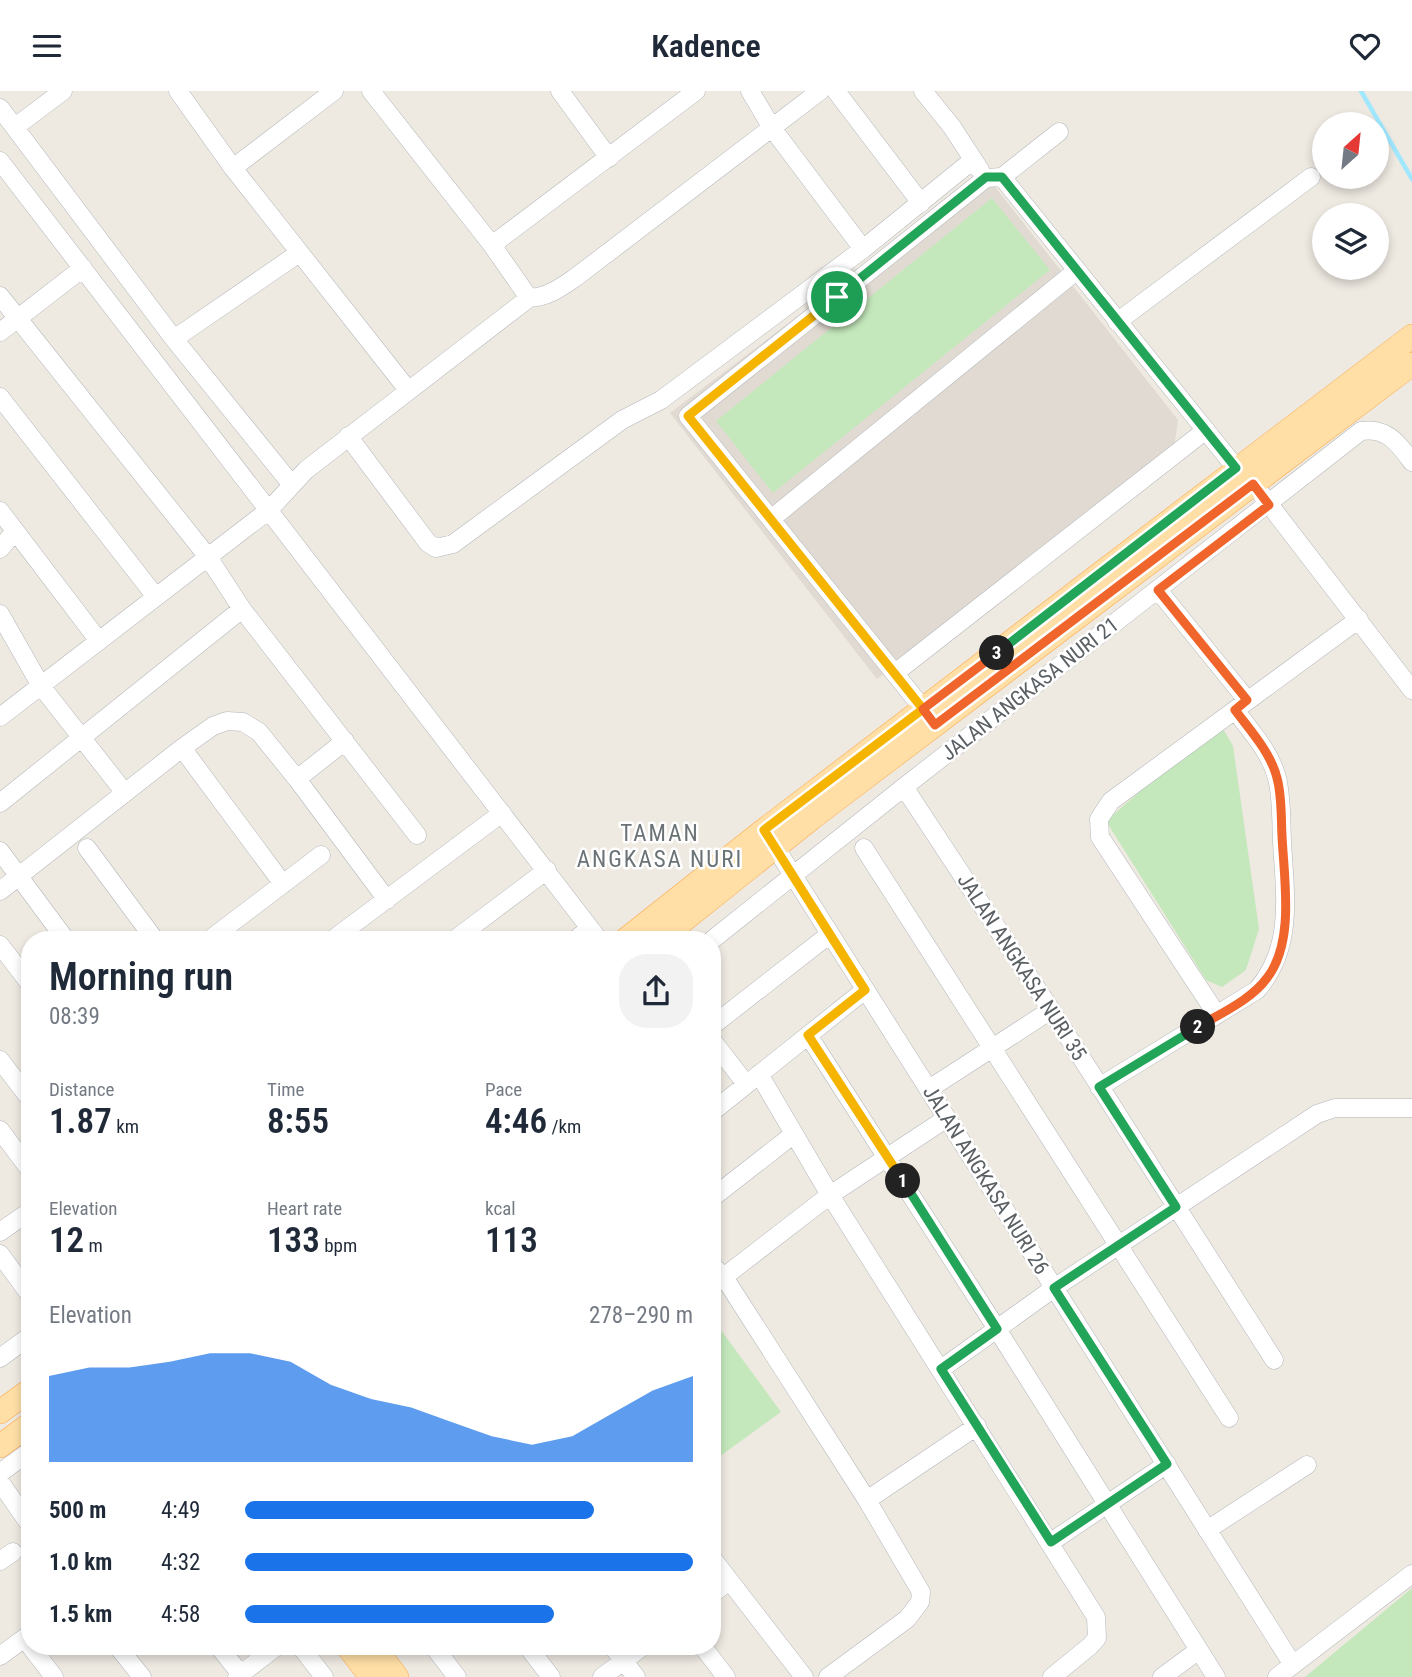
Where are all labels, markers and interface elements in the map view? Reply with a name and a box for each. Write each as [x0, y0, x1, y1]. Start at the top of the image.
icon: menu [28, 27, 66, 65]
text: Kadence [651, 27, 761, 65]
icon: heart [1346, 27, 1384, 65]
north arrow [1312, 112, 1390, 189]
map controls [1312, 112, 1389, 280]
button: layers [1312, 203, 1389, 280]
pin [807, 267, 867, 327]
icon: arrive [818, 278, 856, 316]
street label: JALAN ANGKASA NURI 21 [937, 612, 1123, 766]
pin: 3 [979, 635, 1014, 671]
text: 3 [992, 641, 1001, 664]
district label: TAMAN ANGKASA NURI [577, 820, 743, 873]
street label: JALAN ANGKASA NURI 35 [953, 869, 1091, 1065]
button: share [619, 954, 693, 1028]
text: Morning run [49, 955, 233, 999]
text: 08:39 [49, 1003, 100, 1030]
pin: 2 [1180, 1009, 1216, 1045]
text: 2 [1193, 1015, 1202, 1038]
text: Distance [49, 1078, 114, 1101]
text: Time [267, 1078, 304, 1101]
text: Pace [485, 1078, 522, 1101]
street label: JALAN ANGKASA NURI 26 [918, 1081, 1054, 1279]
text: 1.87 [49, 1101, 112, 1142]
text: 8:55 [267, 1101, 329, 1142]
text: 4:46 [485, 1101, 547, 1142]
text: km [112, 1115, 139, 1138]
text: /km [547, 1115, 581, 1138]
pin: 1 [886, 1163, 920, 1199]
text: 1 [898, 1169, 907, 1192]
text: Elevation [49, 1197, 117, 1220]
text: Heart rate [267, 1197, 342, 1220]
text: kcal [485, 1197, 516, 1220]
text: 12 [49, 1220, 84, 1261]
text: 133 [267, 1220, 320, 1261]
text: 113 [485, 1220, 538, 1261]
text: m [84, 1234, 103, 1257]
text: bpm [320, 1234, 357, 1257]
text: Elevation [49, 1302, 132, 1329]
text: 278–290 m [589, 1302, 693, 1329]
text: 500 m [49, 1497, 106, 1524]
text: 4:49 [161, 1497, 200, 1524]
text: 1.0 km [49, 1549, 112, 1576]
text: 4:32 [161, 1549, 200, 1576]
text: 1.5 km [49, 1601, 112, 1628]
text: 4:58 [161, 1601, 200, 1628]

